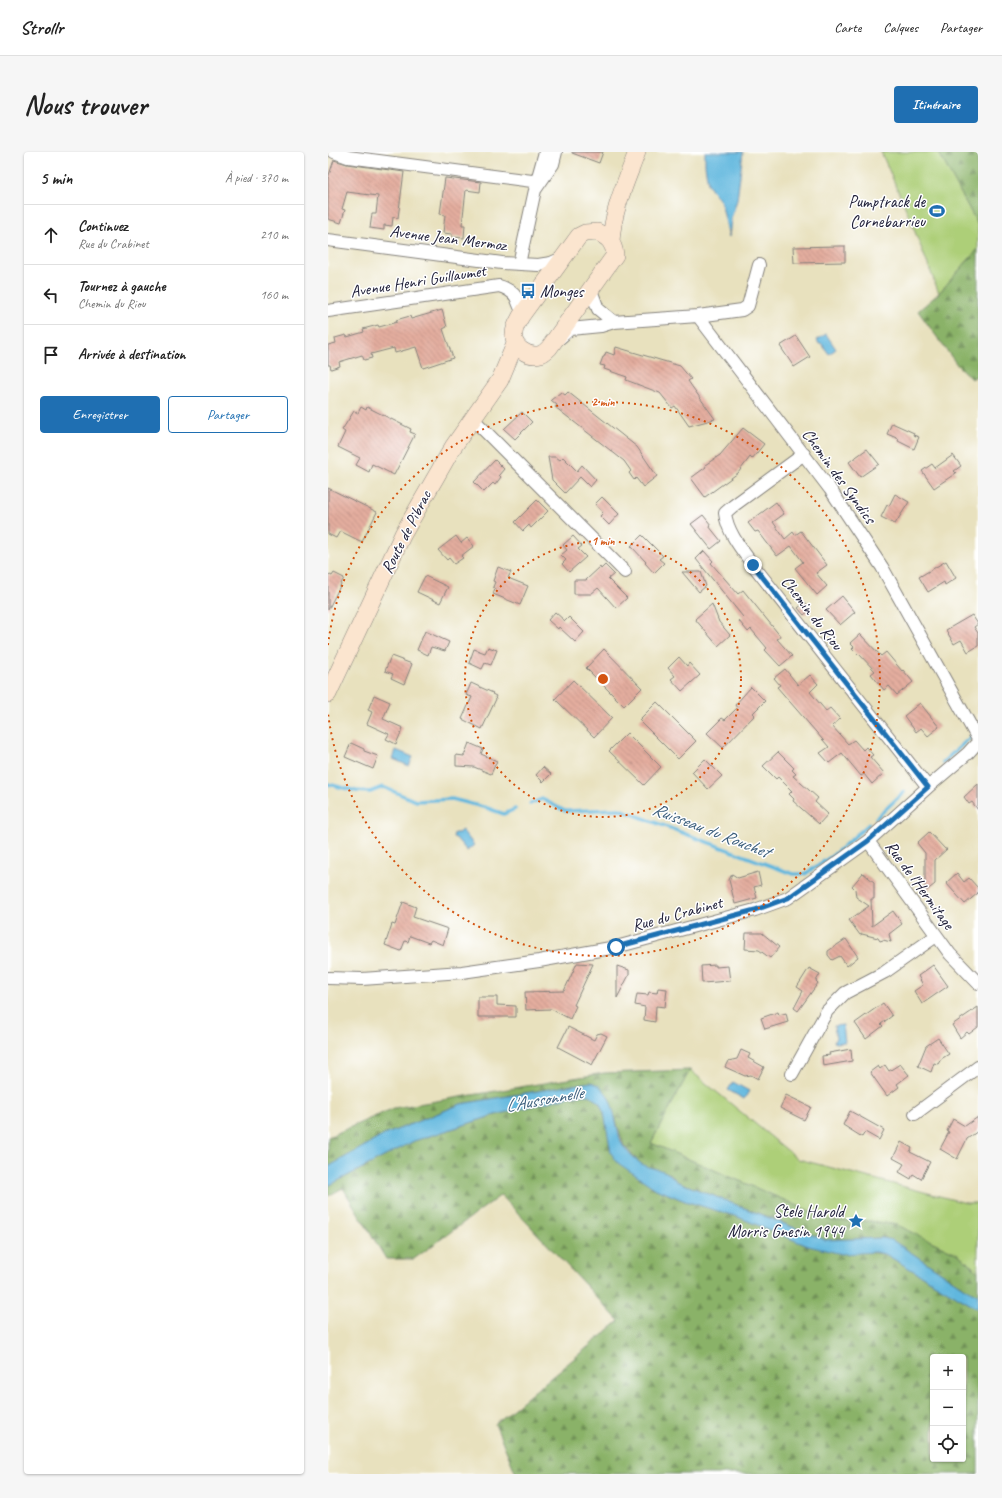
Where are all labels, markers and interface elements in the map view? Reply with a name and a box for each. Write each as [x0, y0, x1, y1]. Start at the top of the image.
text: Strollr [20, 16, 63, 40]
text: Carte [834, 19, 861, 36]
text: Calques [883, 19, 918, 36]
text: Partager [940, 19, 982, 36]
button: Itinéraire [894, 86, 978, 123]
text: Nous trouver [24, 87, 147, 122]
text: 5 min [40, 168, 72, 189]
text: À pied · 370 m [225, 170, 288, 186]
place label: Pumptrack de Cornebarrieu [848, 191, 927, 232]
sports icon: Pumptrack de Cornebarrieu [928, 202, 946, 220]
text: Continuez [78, 217, 128, 236]
street label: Avenue Jean Mermoz [389, 220, 509, 256]
icon: ahead [40, 224, 62, 246]
text: 210 m [260, 227, 288, 243]
text: Rue du Crabinet [78, 236, 149, 252]
street label: Avenue Henri Guillaumet [349, 260, 490, 302]
text: Tournez à gauche [78, 277, 165, 296]
place label: Monges [540, 281, 585, 302]
bus stop icon: Monges [519, 282, 537, 300]
icon: left [40, 284, 62, 306]
text: 160 m [260, 287, 288, 303]
text: Chemin du Riou [78, 296, 146, 312]
icon: arrive [40, 344, 62, 366]
text: Arrivée à destination [78, 345, 186, 364]
text: 2 min [592, 394, 615, 410]
button: Enregistrer [40, 396, 160, 433]
button: Partager [168, 396, 288, 433]
street label: Chemin des Syndics [797, 424, 882, 530]
street label: Route de Pibrac [376, 486, 436, 577]
text: 1 min [592, 533, 615, 549]
route end [744, 556, 762, 574]
street label: Chemin du Riou [776, 572, 849, 656]
centre of rings [596, 672, 610, 686]
water label: Ruisseau du Rouchet [650, 798, 777, 864]
street label: Rue de l'Hermitage [881, 836, 960, 935]
street label: Rue du Crabinet [630, 891, 727, 936]
route start [607, 938, 625, 956]
water label: L'Aussonnelle [504, 1081, 587, 1117]
place label: Stele Harold Morris Gnesin 1944 [728, 1201, 847, 1242]
place icon: Stele Harold Morris Gnesin 1944 [847, 1212, 865, 1230]
map controls [930, 1354, 966, 1462]
button: + [930, 1354, 966, 1390]
button: − [930, 1390, 966, 1426]
button: locate [930, 1426, 966, 1462]

